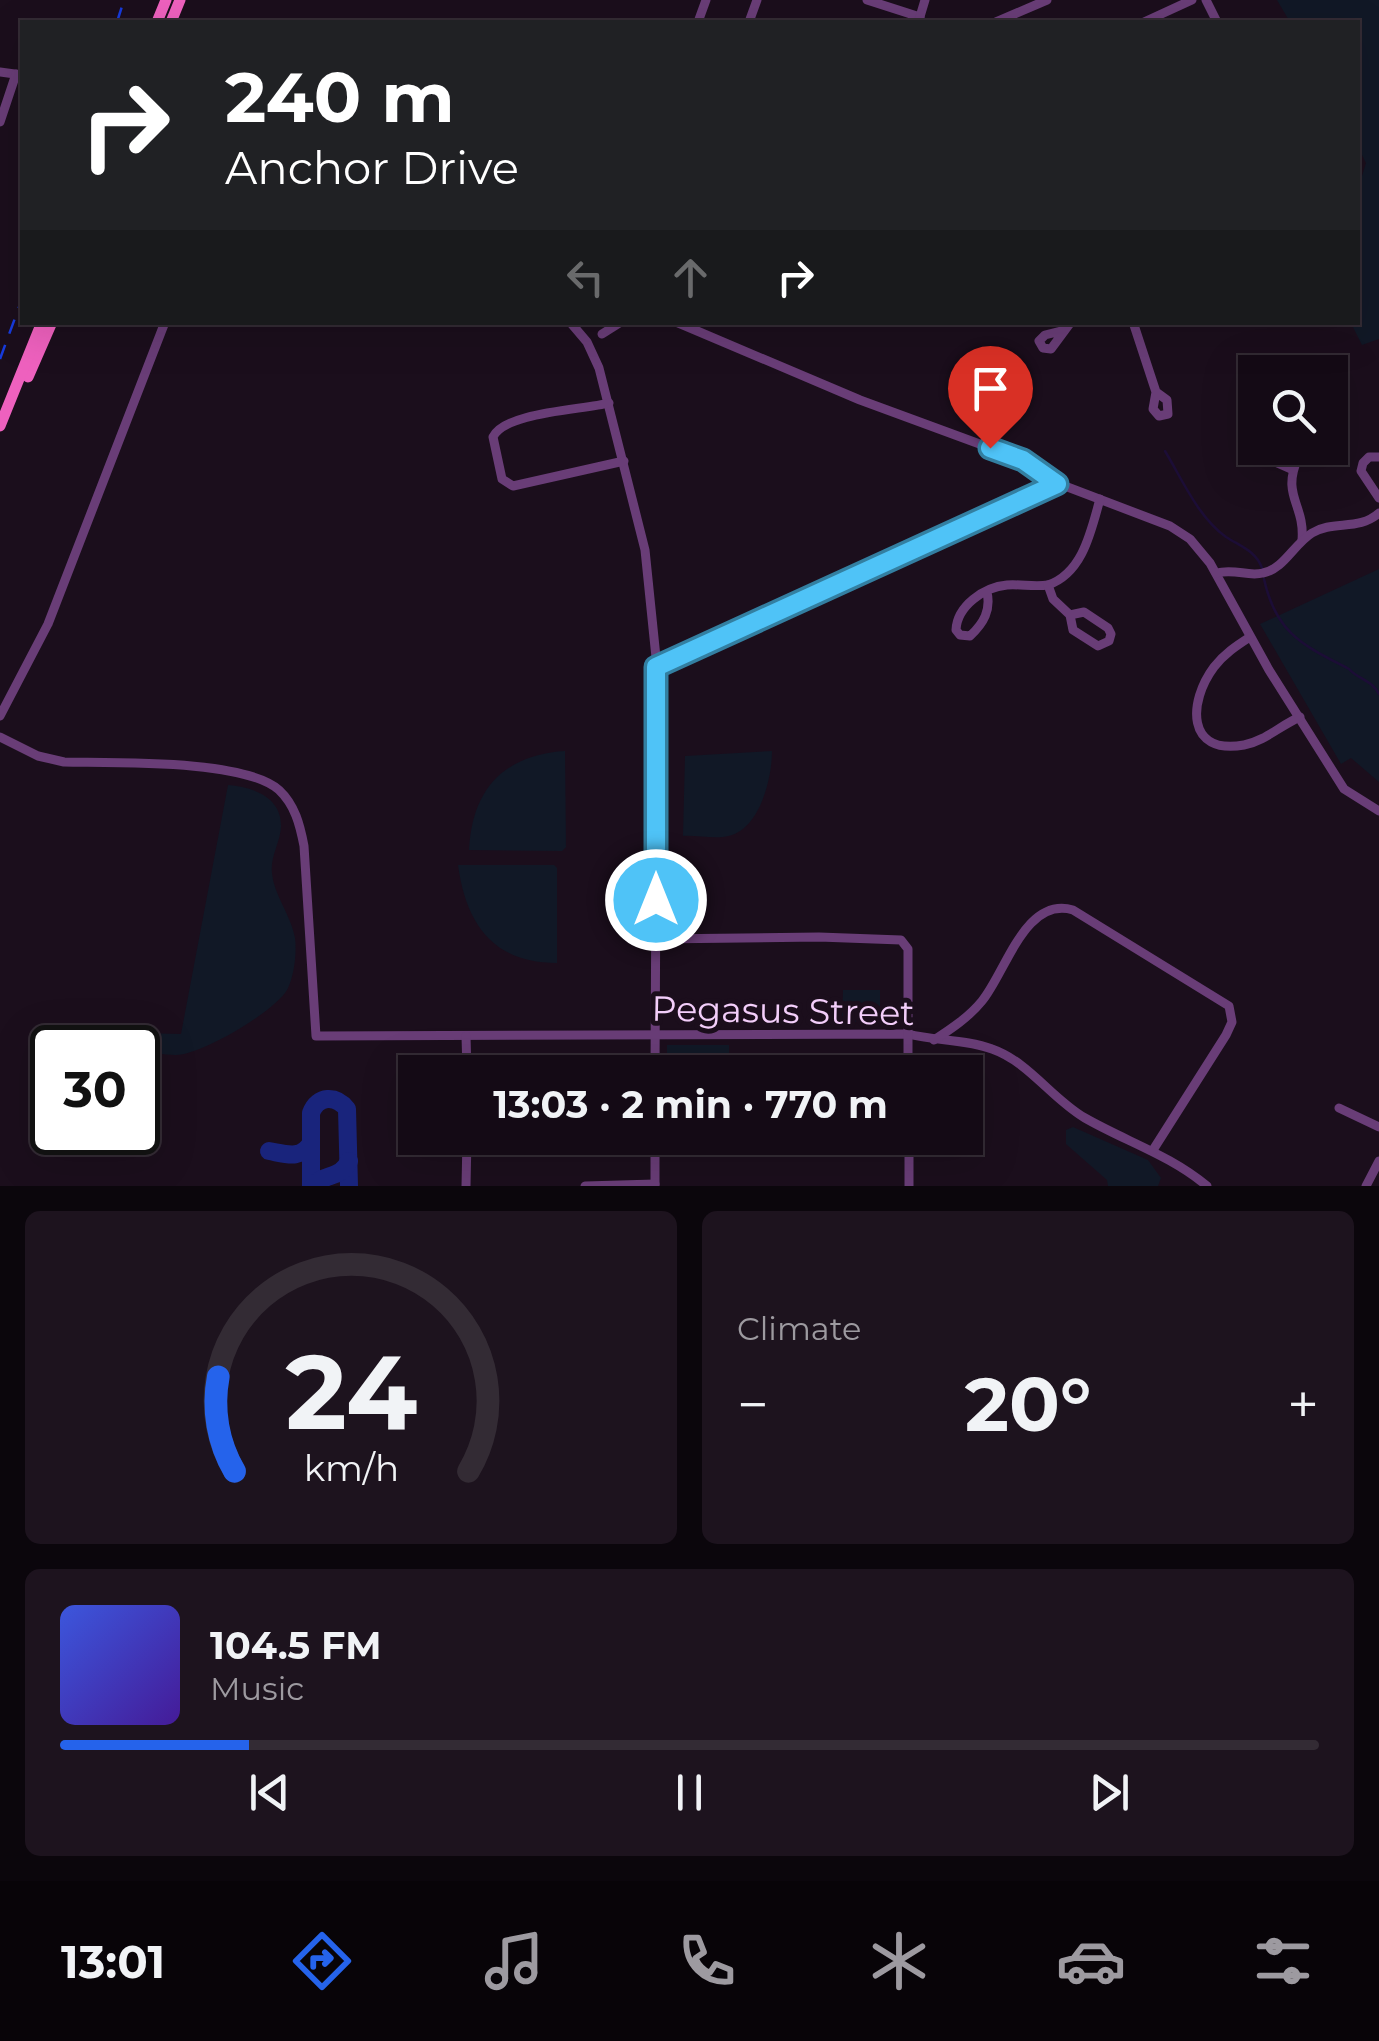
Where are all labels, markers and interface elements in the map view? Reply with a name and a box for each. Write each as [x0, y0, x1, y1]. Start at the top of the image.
text: 240 m [225, 54, 455, 140]
icon: right [60, 60, 190, 190]
text: Anchor Drive [225, 140, 519, 195]
icon: left [558, 250, 613, 305]
icon: ahead [663, 250, 718, 305]
icon: right [768, 250, 823, 305]
pin [948, 346, 1033, 449]
map controls [1238, 355, 1348, 465]
button: search [1238, 355, 1348, 465]
icon: arrive [963, 361, 1018, 416]
position arrow [604, 848, 708, 952]
street label: Pegasus Street [651, 987, 915, 1034]
speed limit sign: 30 [30, 1025, 160, 1155]
text: 13:03 · 2 min · 770 m [493, 1081, 888, 1128]
text: Climate [737, 1309, 861, 1348]
text: 24 [285, 1328, 417, 1455]
text: 20° [965, 1358, 1091, 1450]
text: − [737, 1371, 769, 1438]
text: + [1287, 1371, 1319, 1438]
text: km/h [303, 1446, 399, 1490]
text: 104.5 FM [210, 1622, 382, 1669]
text: Music [210, 1669, 304, 1708]
icon: previous [242, 1765, 297, 1820]
icon: pause [662, 1765, 717, 1820]
icon: next [1082, 1765, 1137, 1820]
icon: directions [287, 1926, 357, 1996]
icon: music [479, 1926, 549, 1996]
icon: phone [672, 1926, 742, 1996]
icon: climate [864, 1926, 934, 1996]
icon: car [1056, 1926, 1126, 1996]
icon: filters [1248, 1926, 1318, 1996]
text: 13:01 [61, 1934, 165, 1989]

